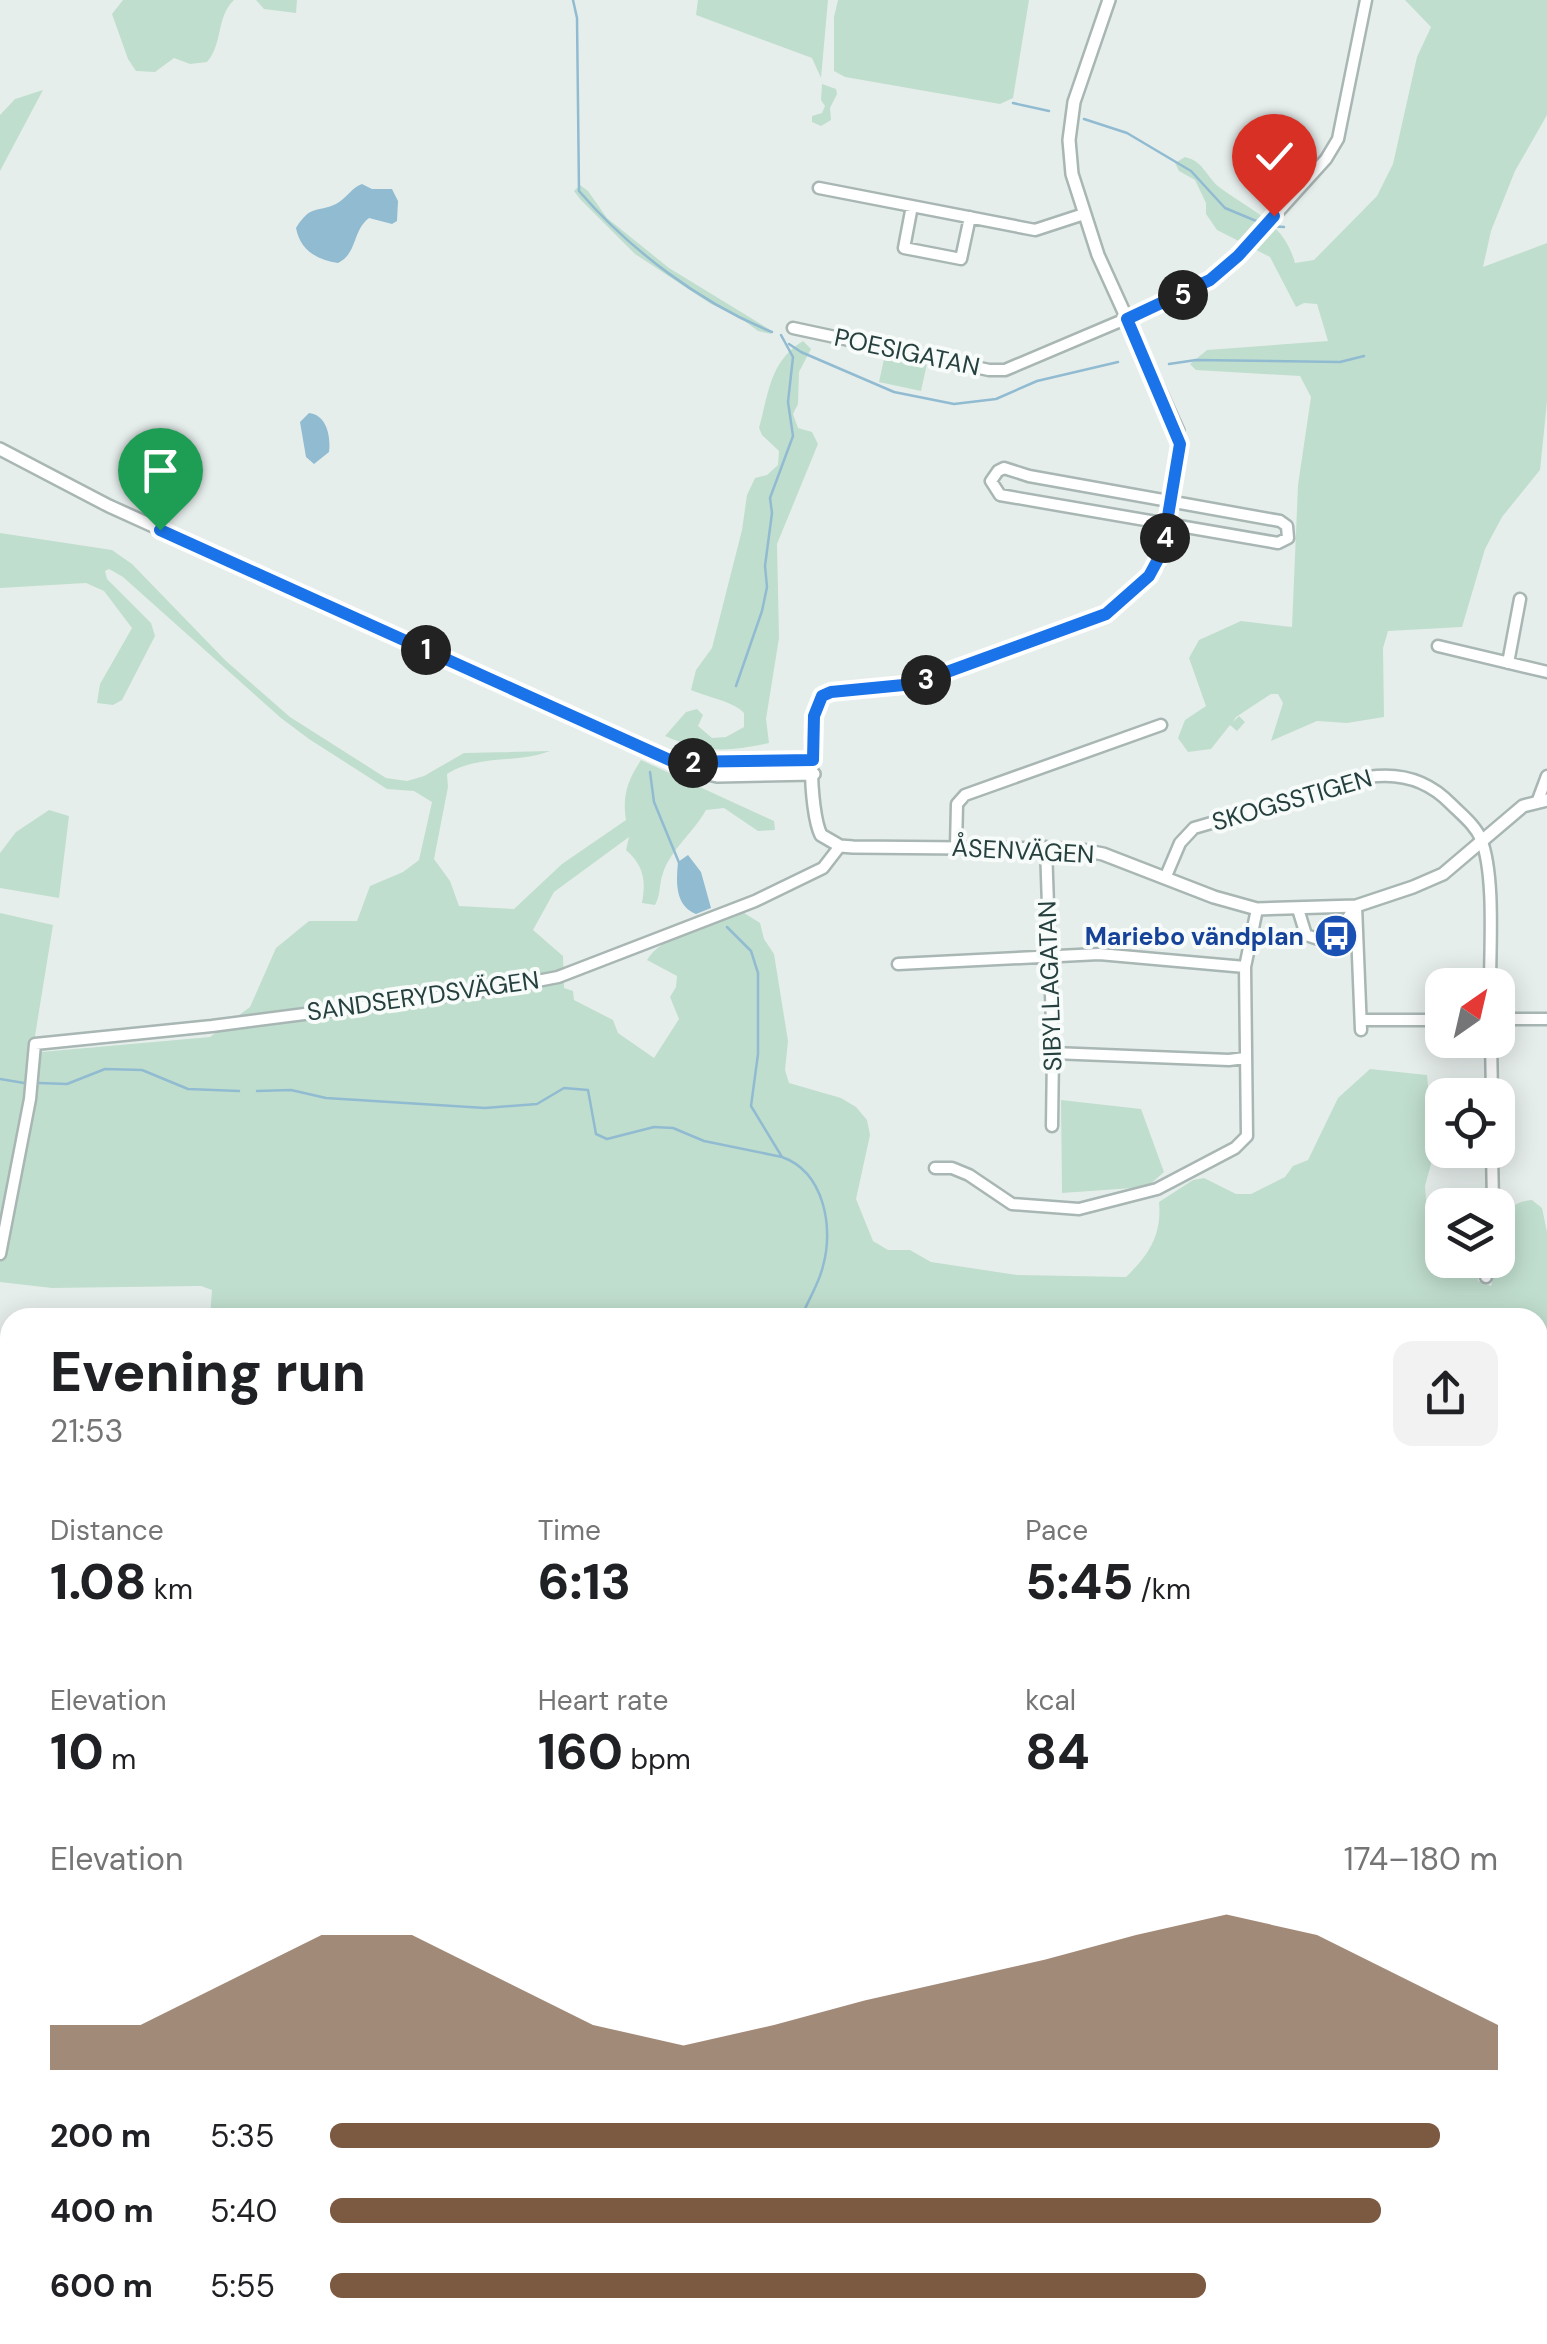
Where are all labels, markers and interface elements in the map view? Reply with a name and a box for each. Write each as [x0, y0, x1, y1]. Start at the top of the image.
pin [1232, 114, 1317, 217]
icon: check [1247, 129, 1302, 184]
pin: 5 [1158, 270, 1208, 320]
text: 5 [1174, 276, 1192, 313]
street label: POESIGATAN [831, 320, 983, 384]
pin [118, 428, 203, 531]
icon: arrive [133, 443, 188, 498]
pin: 4 [1140, 513, 1190, 563]
text: 4 [1156, 519, 1174, 556]
pin: 1 [401, 625, 451, 675]
text: 1 [421, 631, 431, 668]
pin: 3 [901, 655, 951, 705]
text: 3 [918, 661, 934, 698]
pin: 2 [668, 738, 718, 788]
text: 2 [685, 744, 701, 781]
street label: SKOGSSTIGEN [1208, 761, 1376, 839]
street label: ÅSENVÄGEN [951, 831, 1095, 871]
street label: SIBYLLAGATAN [1031, 900, 1069, 1072]
bus stop icon: Mariebo vändplan [1313, 913, 1359, 959]
place label: Mariebo vändplan [1085, 920, 1304, 953]
street label: SANDSERYDSVÄGEN [305, 963, 541, 1029]
north arrow [1425, 968, 1515, 1058]
map controls [1425, 968, 1515, 1278]
button: locate [1425, 1078, 1515, 1168]
button: layers [1425, 1188, 1515, 1278]
text: Evening run [50, 1336, 366, 1408]
button: share [1393, 1341, 1498, 1446]
text: 21:53 [50, 1410, 123, 1452]
text: Distance [50, 1512, 164, 1549]
text: Time [538, 1512, 601, 1549]
text: Pace [1025, 1512, 1088, 1549]
text: 1.08 [50, 1549, 146, 1615]
text: 6:13 [538, 1549, 631, 1615]
text: 5:45 [1025, 1549, 1133, 1615]
text: km [146, 1571, 193, 1608]
text: /km [1133, 1571, 1191, 1608]
text: Elevation [50, 1682, 167, 1719]
text: Heart rate [538, 1682, 668, 1719]
text: kcal [1025, 1682, 1076, 1719]
text: 10 [50, 1719, 104, 1785]
text: 160 [538, 1719, 623, 1785]
text: 84 [1025, 1719, 1090, 1785]
text: m [104, 1741, 136, 1778]
text: bpm [623, 1741, 691, 1778]
text: Elevation [50, 1838, 183, 1880]
text: 174–180 m [1344, 1838, 1498, 1880]
text: 200 m [50, 2115, 151, 2157]
text: 5:35 [210, 2115, 274, 2157]
text: 400 m [50, 2190, 154, 2232]
text: 5:40 [210, 2190, 277, 2232]
text: 600 m [50, 2265, 153, 2307]
text: 5:55 [210, 2265, 275, 2307]

